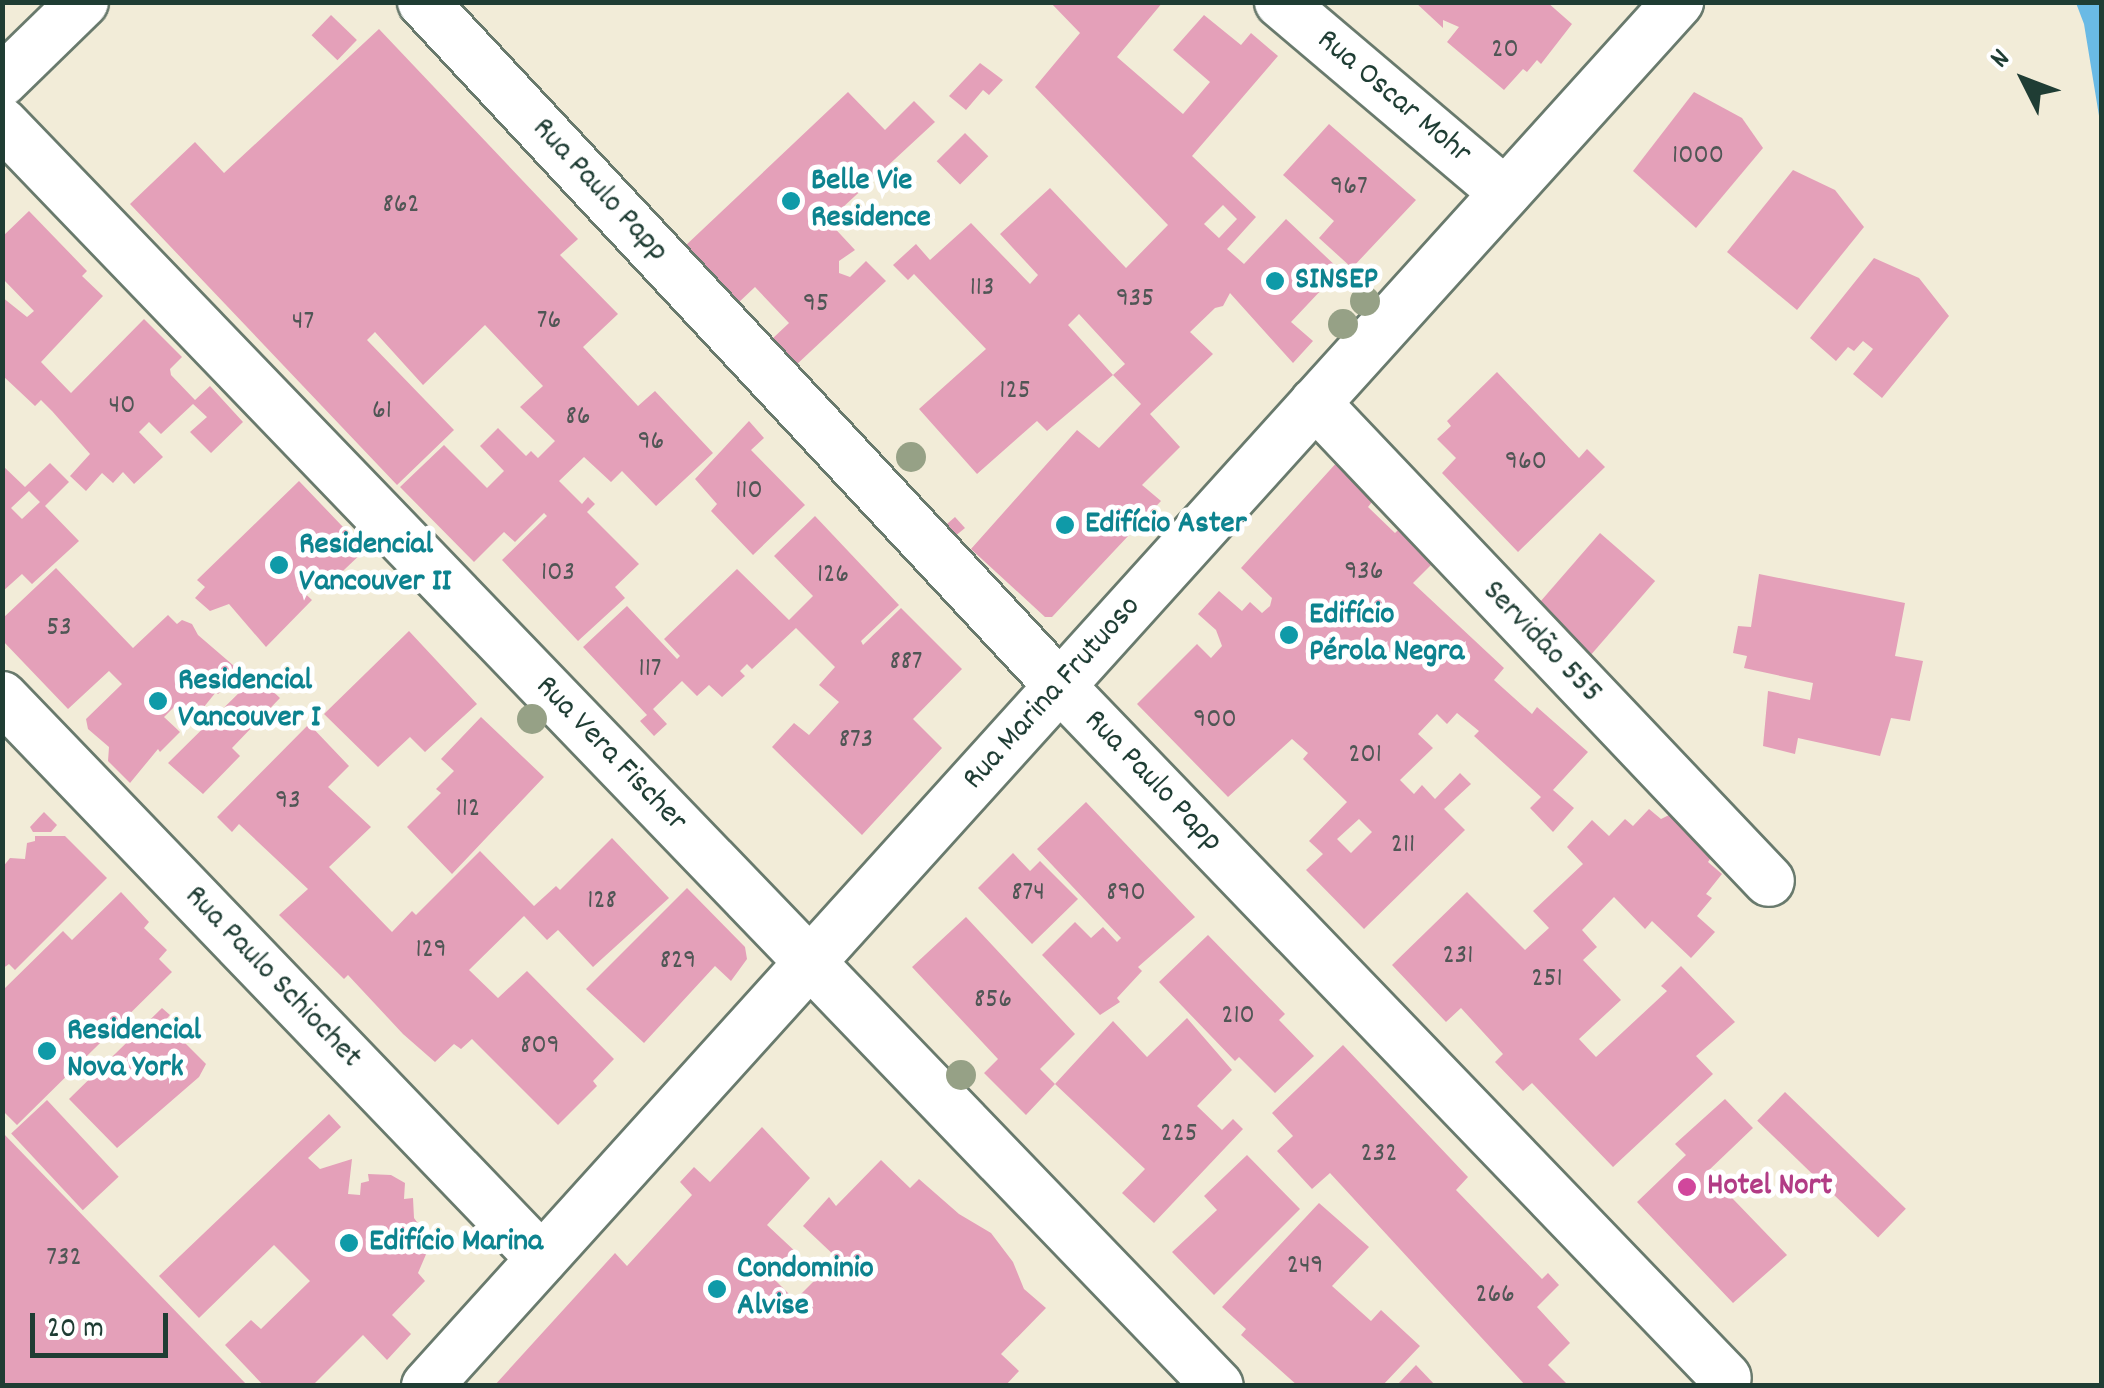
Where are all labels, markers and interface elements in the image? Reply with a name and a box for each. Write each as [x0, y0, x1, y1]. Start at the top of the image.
street label: Rua Oscar Mohr [1308, 22, 1478, 174]
north arrow [1974, 30, 2074, 130]
house number: 20 [1491, 34, 1519, 68]
text: N [1982, 41, 2021, 78]
street label: Rua Paulo Papp [522, 111, 676, 271]
house number: 1000 [1672, 140, 1724, 174]
place label: Belle Vie Residence [811, 164, 931, 239]
house number: 967 [1330, 171, 1368, 205]
house number: 862 [382, 189, 420, 223]
marker: Belle Vie Residence [780, 190, 802, 212]
place label: SINSEP [1295, 262, 1378, 300]
marker: SINSEP [1264, 270, 1286, 292]
house number: 113 [970, 272, 994, 306]
house number: 935 [1116, 283, 1154, 317]
house number: 95 [803, 288, 829, 322]
house number: 76 [537, 305, 561, 339]
house number: 47 [292, 306, 314, 340]
house number: 125 [999, 375, 1031, 409]
house number: 40 [109, 390, 135, 424]
house number: 61 [372, 395, 392, 429]
house number: 86 [566, 401, 590, 435]
house number: 96 [638, 426, 664, 460]
house number: 960 [1505, 446, 1547, 480]
house number: 110 [735, 475, 763, 509]
place label: Edifício Aster [1085, 506, 1247, 544]
marker: Edifício Aster [1054, 514, 1076, 536]
place label: Residencial Vancouver II [299, 528, 452, 603]
marker: Residencial Vancouver II [268, 554, 290, 576]
house number: 936 [1345, 556, 1383, 590]
house number: 103 [541, 557, 575, 591]
house number: 126 [817, 559, 849, 593]
street label: Servidão 555 [1473, 573, 1609, 713]
street label: Rua Marina Frutuoso [956, 589, 1150, 799]
place label: Edifício Pérola Negra [1309, 598, 1464, 673]
house number: 53 [46, 612, 72, 646]
marker: Edifício Pérola Negra [1278, 624, 1300, 646]
house number: 887 [889, 646, 923, 680]
house number: 117 [639, 653, 661, 687]
place label: Residencial Vancouver I [178, 664, 321, 739]
street label: Rua Vera Fischer [526, 669, 694, 841]
marker: Residencial Vancouver I [147, 690, 169, 712]
street label: Rua Paulo Papp [1075, 703, 1229, 861]
house number: 900 [1193, 704, 1237, 738]
house number: 873 [839, 724, 873, 758]
house number: 201 [1348, 739, 1382, 773]
house number: 93 [275, 785, 301, 819]
house number: 112 [456, 793, 480, 827]
house number: 211 [1391, 829, 1415, 863]
house number: 874 [1011, 877, 1045, 911]
house number: 890 [1106, 877, 1146, 911]
street label: Rua Paulo Schiochet [175, 879, 369, 1077]
house number: 128 [587, 885, 617, 919]
house number: 129 [415, 934, 447, 968]
house number: 231 [1443, 940, 1473, 974]
house number: 829 [660, 945, 696, 979]
house number: 251 [1531, 963, 1563, 997]
house number: 856 [974, 984, 1012, 1018]
house number: 210 [1221, 1000, 1255, 1034]
place label: Residencial Nova York [67, 1014, 201, 1089]
house number: 809 [520, 1030, 560, 1064]
marker: Residencial Nova York [36, 1040, 58, 1062]
house number: 225 [1160, 1118, 1198, 1152]
house number: 232 [1361, 1138, 1397, 1172]
place label: Hotel Nort [1707, 1168, 1832, 1206]
marker: Hotel Nort [1676, 1176, 1698, 1198]
place label: Edifício Marina [369, 1224, 543, 1262]
marker: Edifício Marina [338, 1232, 360, 1254]
house number: 732 [46, 1242, 82, 1276]
house number: 249 [1287, 1250, 1323, 1284]
place label: Condominio Alvise [737, 1252, 874, 1327]
marker: Condominio Alvise [706, 1278, 728, 1300]
house number: 266 [1475, 1279, 1515, 1313]
scale bar [35, 1293, 172, 1355]
text: 20 m [47, 1309, 104, 1352]

